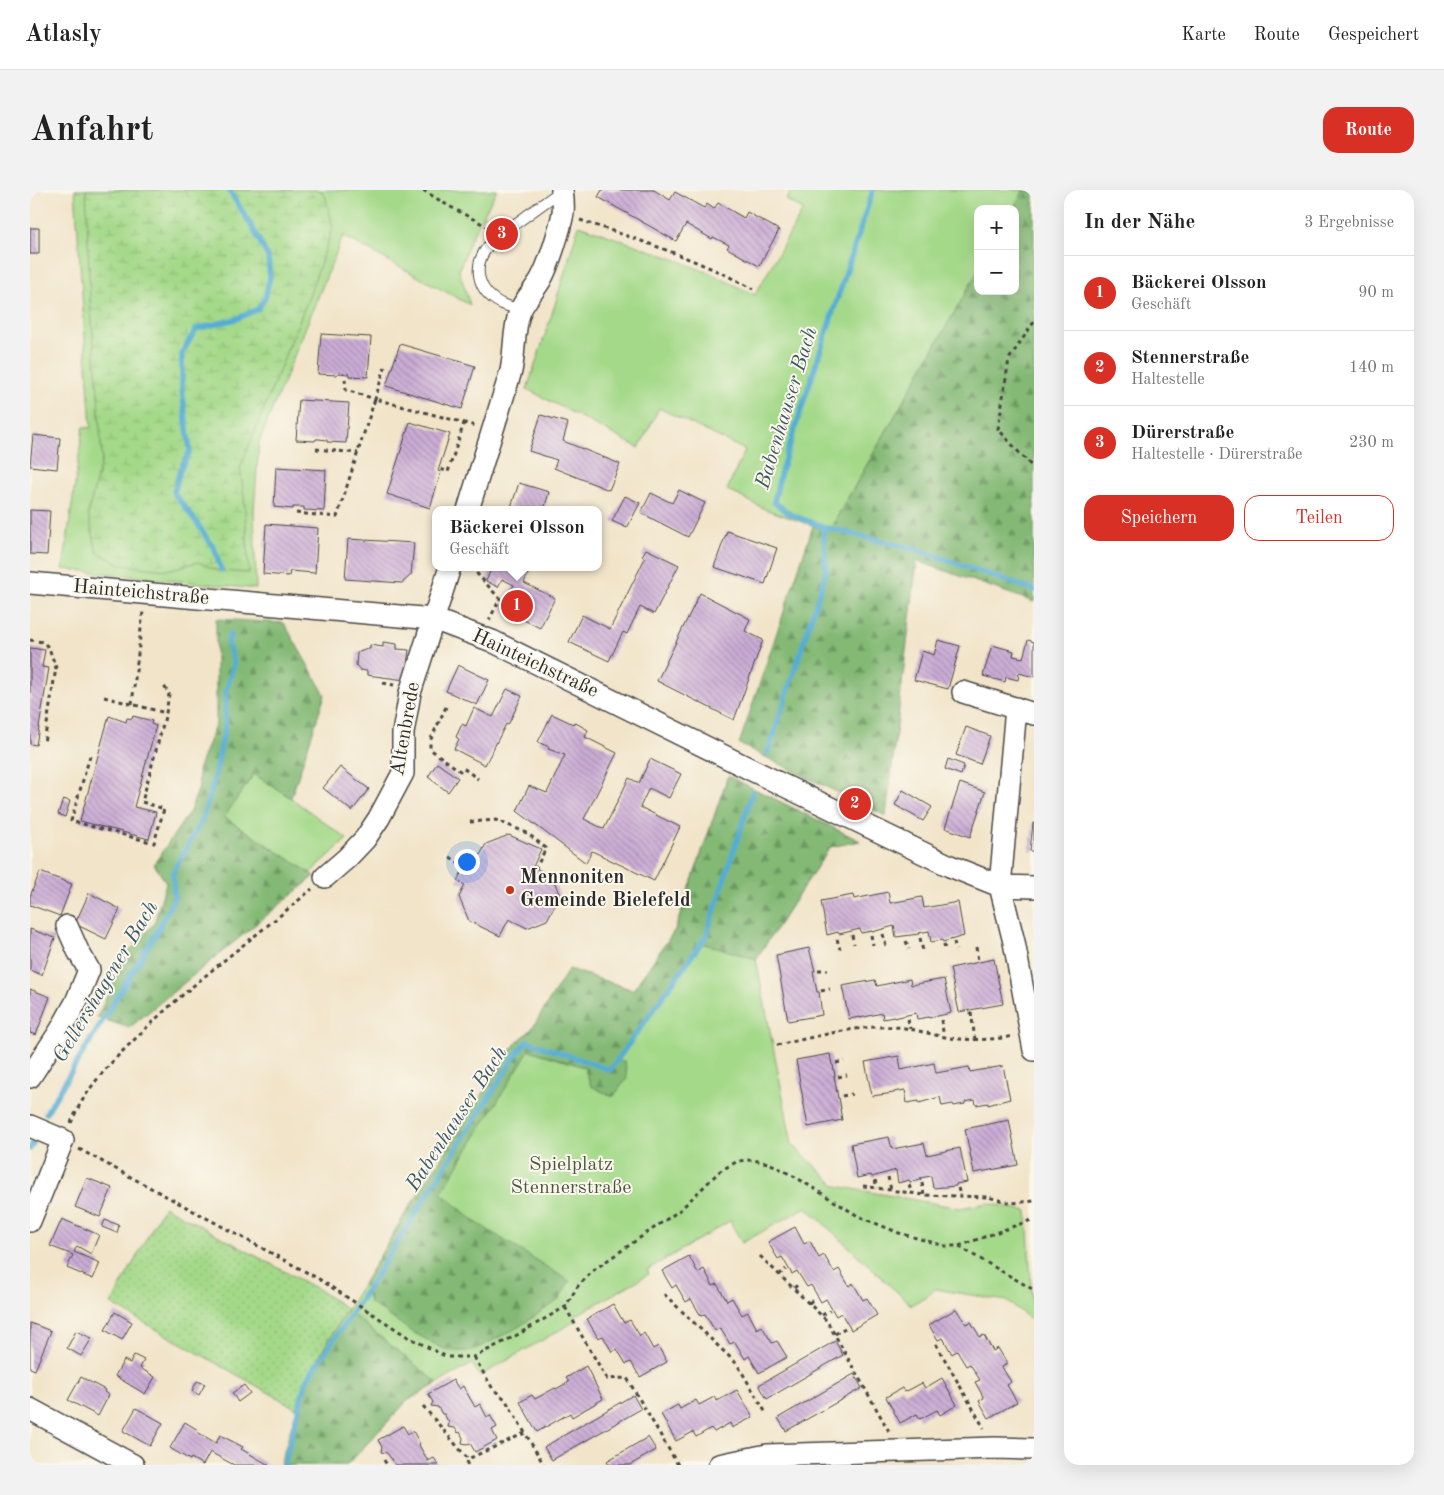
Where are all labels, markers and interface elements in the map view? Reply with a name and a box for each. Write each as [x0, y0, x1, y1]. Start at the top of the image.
text: Atlasly [25, 23, 102, 47]
text: Karte [1181, 26, 1226, 44]
text: Route [1254, 26, 1300, 44]
text: Gespeichert [1328, 26, 1419, 44]
button: Route [1323, 107, 1414, 153]
text: Anfahrt [30, 113, 153, 148]
map controls [974, 205, 1019, 295]
button: + [974, 205, 1019, 250]
text: In der Nähe [1084, 212, 1195, 233]
pin: 3 [486, 215, 518, 253]
text: 3 Ergebnisse [1304, 215, 1394, 231]
button: − [974, 250, 1019, 295]
text: Bäckerei Olsson [1131, 274, 1267, 293]
text: 1 [1095, 285, 1105, 301]
text: 90 m [1358, 285, 1394, 301]
text: Geschäft [1131, 297, 1191, 313]
water label: Babenhauser Bach [752, 324, 822, 492]
text: Stennerstraße [1131, 349, 1250, 368]
text: 2 [1095, 360, 1105, 376]
text: 140 m [1349, 360, 1394, 376]
text: Haltestelle [1131, 372, 1205, 388]
text: Dürerstraße [1131, 424, 1234, 443]
text: 3 [1095, 435, 1105, 451]
text: 230 m [1349, 435, 1394, 451]
text: Haltestelle · Dürerstraße [1131, 447, 1302, 463]
button: Speichern [1084, 495, 1234, 541]
button: Teilen [1244, 495, 1394, 541]
popup [432, 506, 602, 571]
text: Bäckerei Olsson [449, 519, 585, 538]
text: Geschäft [449, 542, 509, 558]
street label: Hainteichstraße [72, 577, 210, 609]
pin: 1 [501, 587, 533, 625]
street label: Hainteichstraße [469, 626, 601, 702]
street label: Altenbrede [388, 681, 424, 777]
pin: 2 [839, 785, 871, 823]
your location [454, 849, 480, 875]
place label: Mennoniten Gemeinde Bielefeld [520, 868, 691, 911]
marker: Mennoniten Gemeinde Bielefeld [504, 884, 516, 896]
water label: Gellershagener Bach [50, 897, 163, 1066]
water label: Babenhauser Bach [402, 1043, 512, 1196]
park label: Spielplatz Stennerstraße [510, 1155, 632, 1198]

